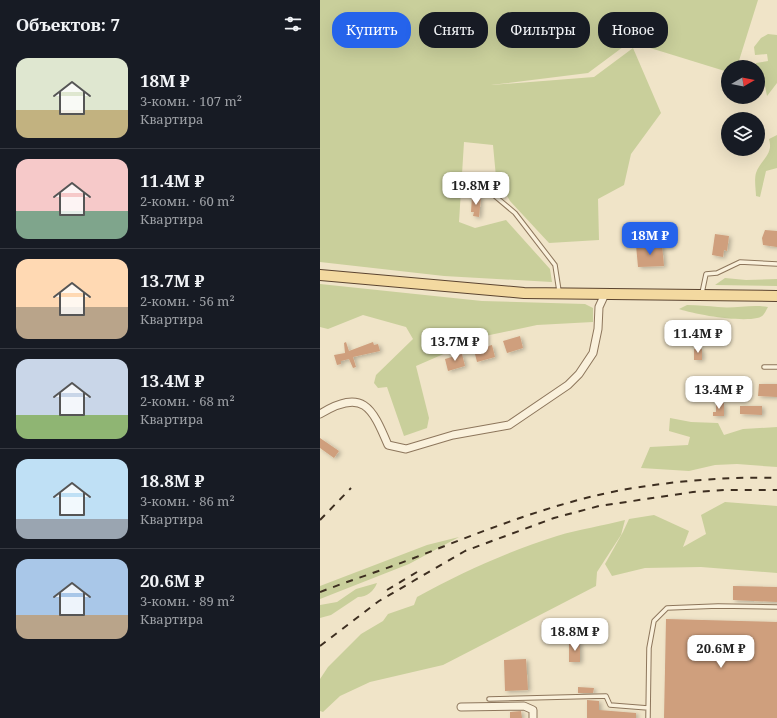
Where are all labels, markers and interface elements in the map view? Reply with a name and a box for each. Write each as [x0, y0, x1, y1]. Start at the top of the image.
chip: Купить [332, 12, 411, 48]
chip: Снять [419, 12, 488, 48]
chip: Фильтры [496, 12, 590, 48]
chip: Новое [598, 12, 668, 48]
text: Объектов: 7 [16, 13, 120, 36]
icon: filters [282, 13, 304, 35]
north arrow [721, 60, 765, 104]
map controls [721, 60, 765, 156]
text: 18M ₽ [140, 69, 190, 92]
icon: home [48, 74, 96, 122]
text: 3-комн. · 107 m² [140, 92, 242, 110]
text: Квартира [140, 110, 203, 128]
button: layers [721, 112, 765, 156]
text: 11.4M ₽ [140, 169, 204, 192]
pin: 19.8M ₽ [439, 172, 513, 206]
icon: home [48, 175, 96, 223]
text: 19.8M ₽ [451, 176, 501, 194]
text: 2-комн. · 60 m² [140, 192, 235, 210]
text: Квартира [140, 210, 203, 228]
pin: 18M ₽ [622, 222, 678, 256]
text: 18M ₽ [631, 226, 669, 244]
text: 13.7M ₽ [140, 269, 204, 292]
icon: home [48, 275, 96, 323]
text: 2-комн. · 56 m² [140, 292, 235, 310]
text: Квартира [140, 310, 203, 328]
pin: 11.4M ₽ [661, 320, 735, 354]
text: 11.4M ₽ [673, 324, 723, 342]
pin: 13.7M ₽ [418, 328, 492, 362]
text: 13.7M ₽ [430, 332, 480, 350]
text: 13.4M ₽ [140, 369, 204, 392]
icon: home [48, 375, 96, 423]
pin: 13.4M ₽ [682, 376, 756, 410]
text: 13.4M ₽ [694, 380, 744, 398]
text: 2-комн. · 68 m² [140, 392, 235, 410]
text: Квартира [140, 410, 203, 428]
text: 18.8M ₽ [140, 469, 204, 492]
icon: home [48, 475, 96, 523]
text: 3-комн. · 86 m² [140, 492, 235, 510]
text: Квартира [140, 510, 203, 528]
text: 20.6M ₽ [140, 569, 204, 592]
icon: home [48, 575, 96, 623]
text: 3-комн. · 89 m² [140, 592, 235, 610]
text: Квартира [140, 610, 203, 628]
pin: 18.8M ₽ [538, 618, 612, 652]
text: 18.8M ₽ [550, 622, 600, 640]
pin: 20.6M ₽ [684, 635, 758, 669]
text: 20.6M ₽ [696, 639, 746, 657]

